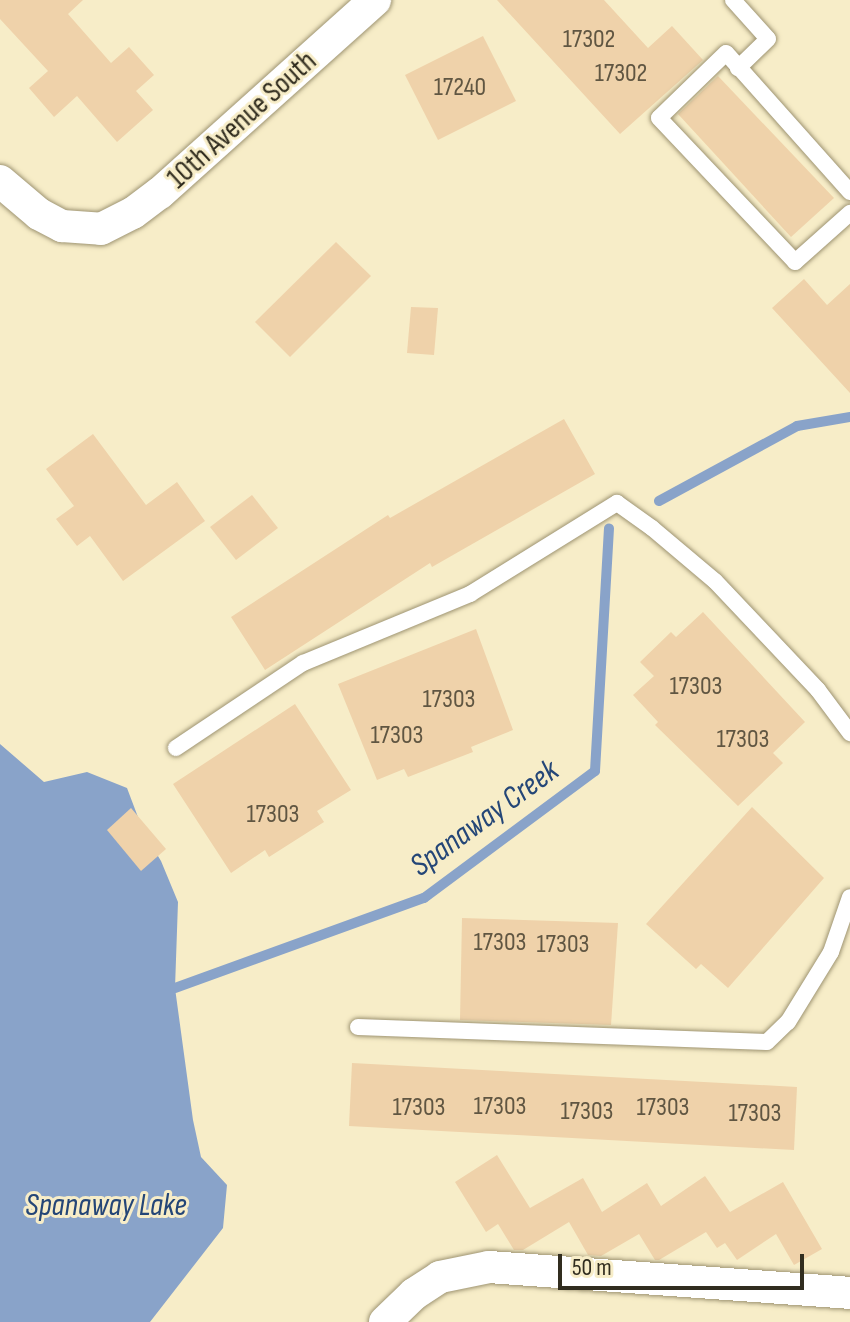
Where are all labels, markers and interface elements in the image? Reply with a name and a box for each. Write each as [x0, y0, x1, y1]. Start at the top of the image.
house number: 17302 [563, 24, 615, 56]
street label: 10th Avenue South [160, 44, 324, 196]
house number: 17302 [595, 58, 647, 90]
house number: 17240 [434, 72, 486, 104]
house number: 17303 [670, 671, 722, 703]
house number: 17303 [423, 684, 475, 716]
house number: 17303 [371, 720, 423, 752]
house number: 17303 [717, 724, 769, 756]
water label: Spanaway Creek [403, 752, 567, 886]
house number: 17303 [247, 799, 299, 831]
house number: 17303 [474, 927, 526, 959]
house number: 17303 [537, 929, 589, 961]
house number: 17303 [474, 1091, 526, 1123]
house number: 17303 [393, 1092, 445, 1124]
house number: 17303 [637, 1092, 689, 1124]
house number: 17303 [561, 1096, 613, 1128]
house number: 17303 [729, 1098, 781, 1130]
water label: Spanaway Lake [25, 1187, 187, 1225]
scale bar [562, 1238, 808, 1288]
text: 50 m [572, 1253, 612, 1282]

